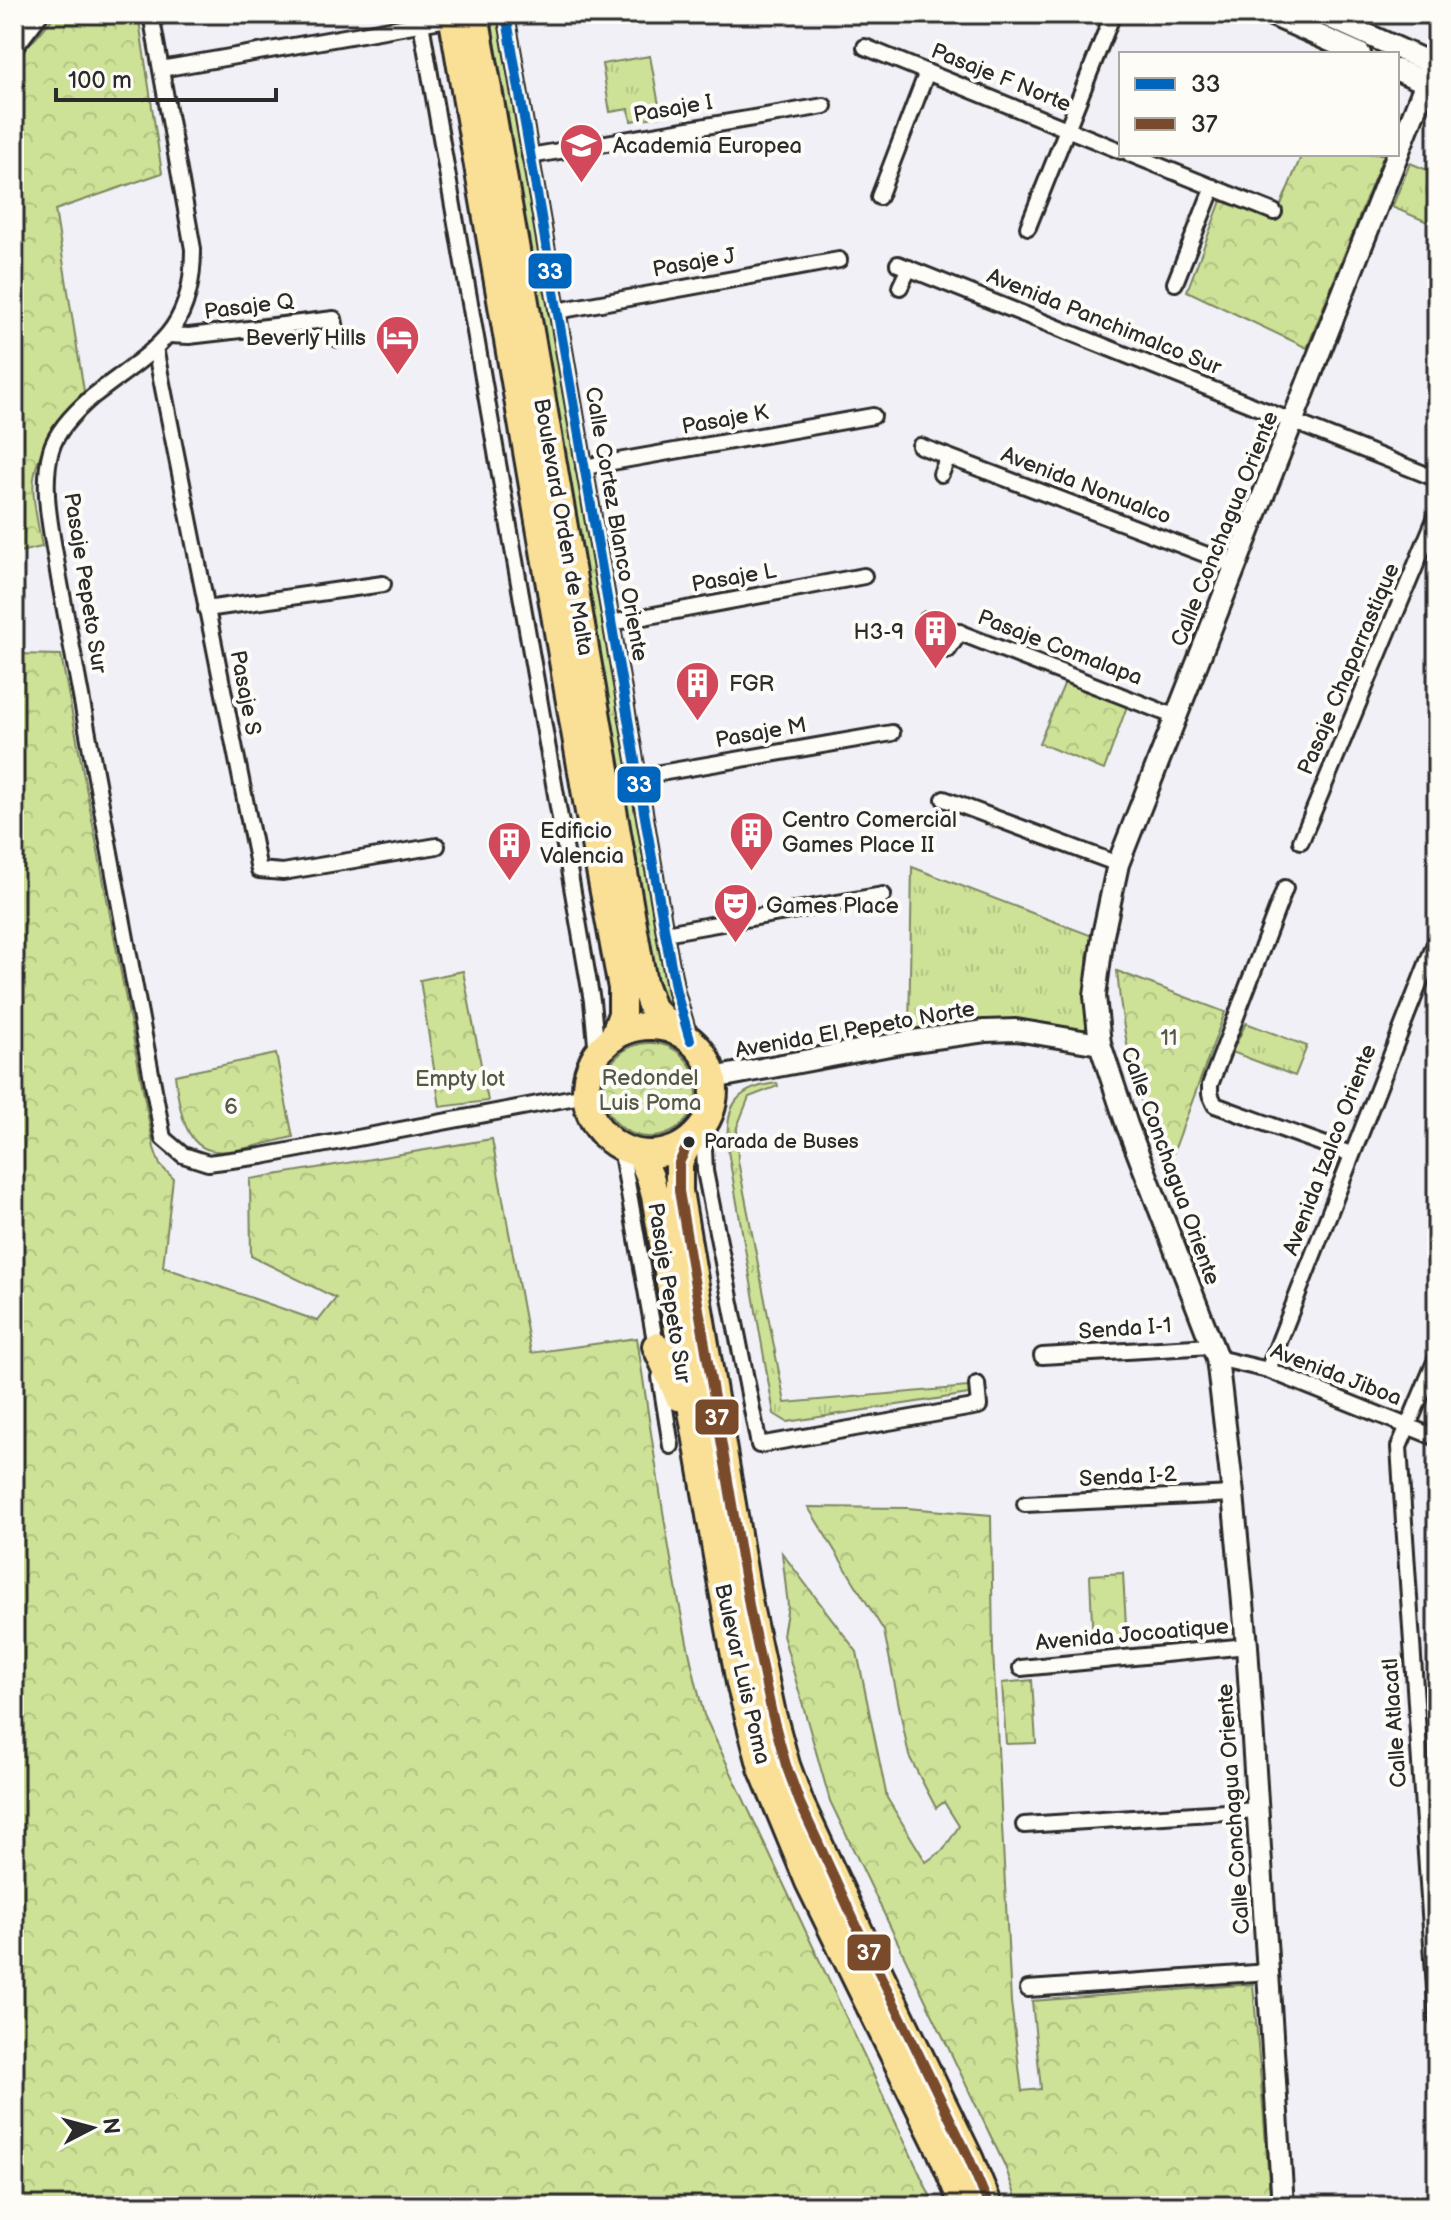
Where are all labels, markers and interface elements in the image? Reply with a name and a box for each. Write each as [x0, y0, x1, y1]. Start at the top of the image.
street label: Pasaje F Norte [927, 38, 1075, 118]
scale bar [56, 52, 276, 102]
legend [1119, 52, 1399, 156]
text: 100 m [68, 66, 132, 95]
text: 33 [1191, 70, 1221, 99]
street label: Pasaje I [631, 89, 715, 129]
text: 37 [1191, 110, 1218, 139]
school or university icon: Academia Europea [558, 122, 606, 185]
place label: Academia Europea [613, 133, 802, 160]
street label: Pasaje J [650, 242, 738, 284]
line badge: 33 [527, 252, 573, 290]
text: 33 [537, 259, 563, 286]
street label: Avenida Panchimalco Sur [983, 263, 1226, 382]
street label: Pasaje Q [203, 288, 295, 326]
hotel icon: Beverly Hills [373, 314, 421, 377]
place label: Beverly Hills [245, 325, 366, 352]
street label: Calle Cortez Blanco Oriente [579, 385, 653, 663]
street label: Boulevard Orden de Malta [527, 396, 599, 658]
street label: Pasaje K [680, 399, 771, 441]
street label: Calle Conchagua Oriente [1165, 407, 1285, 651]
street label: Avenida Nonualco [997, 441, 1175, 531]
street label: Pasaje Pepeto Sur [57, 491, 113, 676]
street label: Pasaje L [689, 557, 779, 599]
street label: Pasaje Chaparrastique [1292, 559, 1406, 779]
street label: Pasaje Comalapa [974, 604, 1146, 692]
building icon: H3-9 [911, 608, 959, 671]
place label: H3-9 [854, 619, 904, 646]
street label: Pasaje S [224, 648, 266, 738]
building icon: FGR [674, 660, 722, 723]
place label: FGR [729, 671, 774, 698]
street label: Pasaje M [713, 712, 809, 754]
line badge: 33 [616, 765, 662, 804]
text: 33 [626, 772, 652, 799]
place label: Centro Comercial Games Place II [782, 807, 957, 859]
building icon: Centro Comercial Games Place II [727, 809, 775, 872]
place label: Edificio Valencia [540, 818, 624, 870]
building icon: Edificio Valencia [485, 820, 533, 883]
theatre icon: Games Place [711, 882, 759, 945]
place label: Games Place [766, 893, 899, 920]
street label: Avenida El Pepeto Norte [733, 996, 977, 1064]
park label: 11 [1160, 1025, 1178, 1052]
street label: Avenida Izalco Oriente [1277, 1041, 1383, 1259]
street label: Calle Conchagua Oriente [1114, 1043, 1226, 1289]
park label: Redondel Luis Poma [599, 1065, 701, 1117]
park label: Empty lot [415, 1066, 505, 1093]
park label: 6 [224, 1094, 238, 1121]
place label: Parada de Buses [704, 1130, 859, 1154]
marker: Parada de Buses [681, 1134, 697, 1150]
street label: Pasaje Pepeto Sur [641, 1201, 697, 1386]
street label: Senda I-1 [1078, 1312, 1172, 1346]
street label: Avenida Jiboa [1267, 1338, 1405, 1412]
line badge: 37 [694, 1398, 740, 1436]
text: 37 [705, 1405, 730, 1432]
street label: Senda I-2 [1079, 1461, 1177, 1493]
street label: Bulevar Luis Poma [708, 1581, 776, 1767]
street label: Avenida Jocoatique [1034, 1613, 1230, 1657]
street label: Calle Atlacatl [1377, 1657, 1413, 1789]
street label: Calle Conchagua Oriente [1212, 1683, 1256, 1935]
line badge: 37 [846, 1933, 892, 1972]
text: 37 [857, 1940, 882, 1967]
north arrow [52, 2088, 132, 2168]
text: N [96, 2116, 125, 2136]

